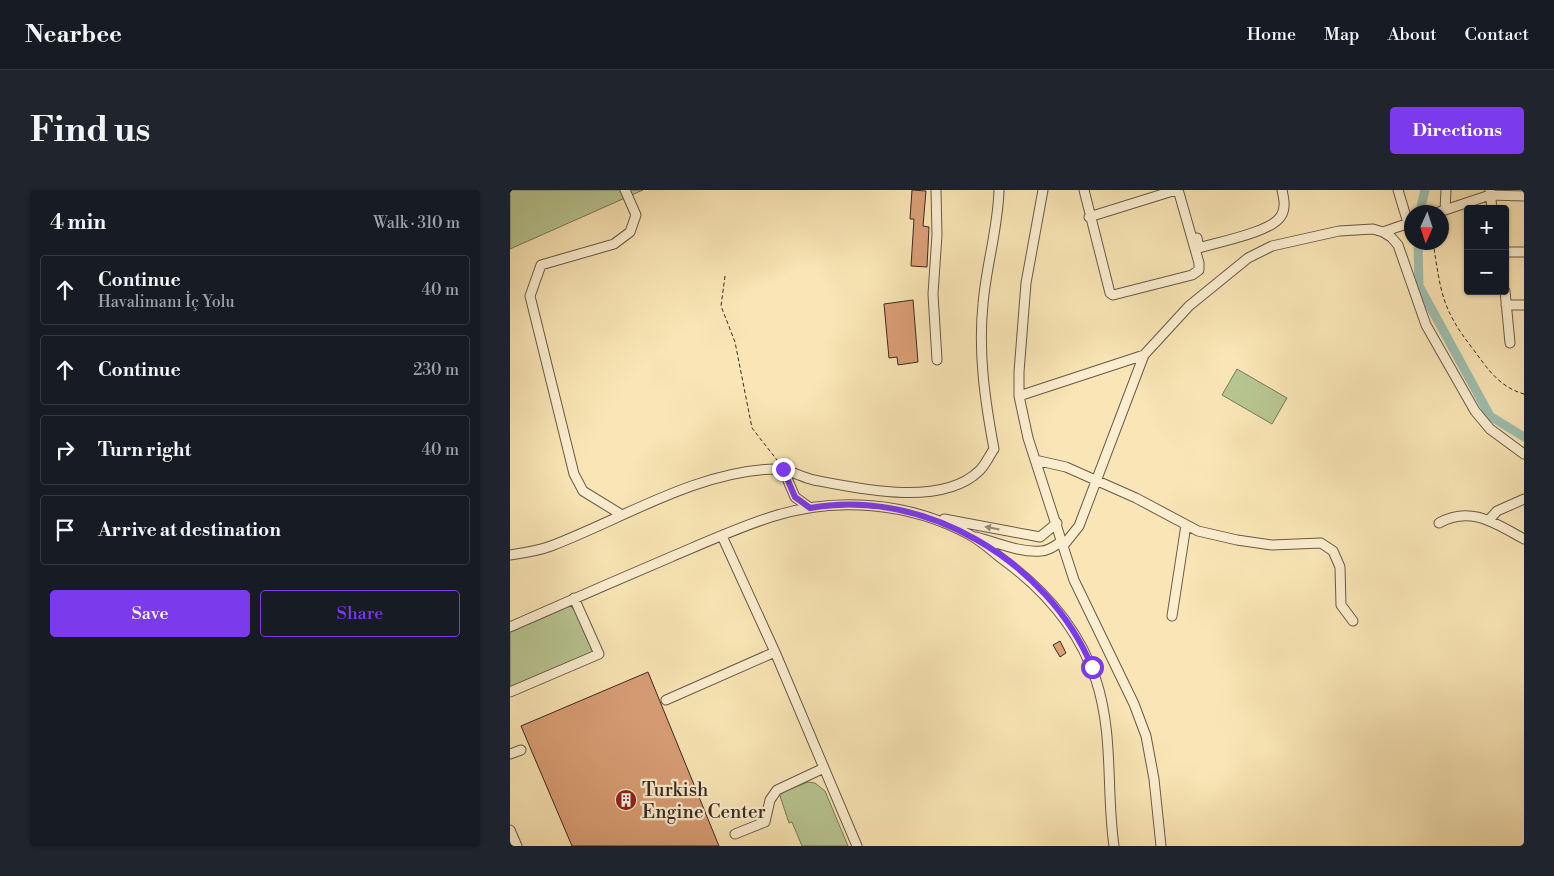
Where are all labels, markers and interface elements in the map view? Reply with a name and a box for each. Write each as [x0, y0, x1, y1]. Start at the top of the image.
text: Nearbee [25, 20, 122, 50]
text: Home [1247, 23, 1296, 46]
text: Map [1324, 23, 1360, 46]
text: About [1388, 23, 1437, 46]
text: Contact [1465, 23, 1529, 46]
button: Directions [1390, 107, 1524, 154]
text: Find us [30, 109, 150, 152]
north arrow [1404, 205, 1449, 250]
map controls [1464, 205, 1509, 295]
button: + [1464, 205, 1509, 250]
text: 4 min [50, 210, 106, 236]
text: Walk · 310 m [373, 213, 460, 233]
button: − [1464, 250, 1509, 295]
text: Continue [98, 268, 181, 292]
icon: ahead [51, 276, 79, 304]
text: 40 m [422, 280, 459, 300]
text: Havalimanı İç Yolu [98, 292, 235, 312]
icon: ahead [51, 356, 79, 384]
text: Continue [98, 358, 181, 382]
text: 230 m [413, 360, 459, 380]
icon: right [51, 436, 79, 464]
text: Turn right [98, 438, 191, 462]
text: 40 m [422, 440, 459, 460]
route end [772, 458, 795, 481]
icon: arrive [51, 516, 79, 544]
text: Arrive at destination [98, 518, 281, 542]
one-way arrow [983, 523, 999, 531]
button: Save [50, 590, 250, 637]
button: Share [260, 590, 460, 637]
route start [1081, 656, 1104, 679]
place label: Turkish Engine Center [642, 778, 766, 824]
building icon: Turkish Engine Center [614, 788, 638, 812]

